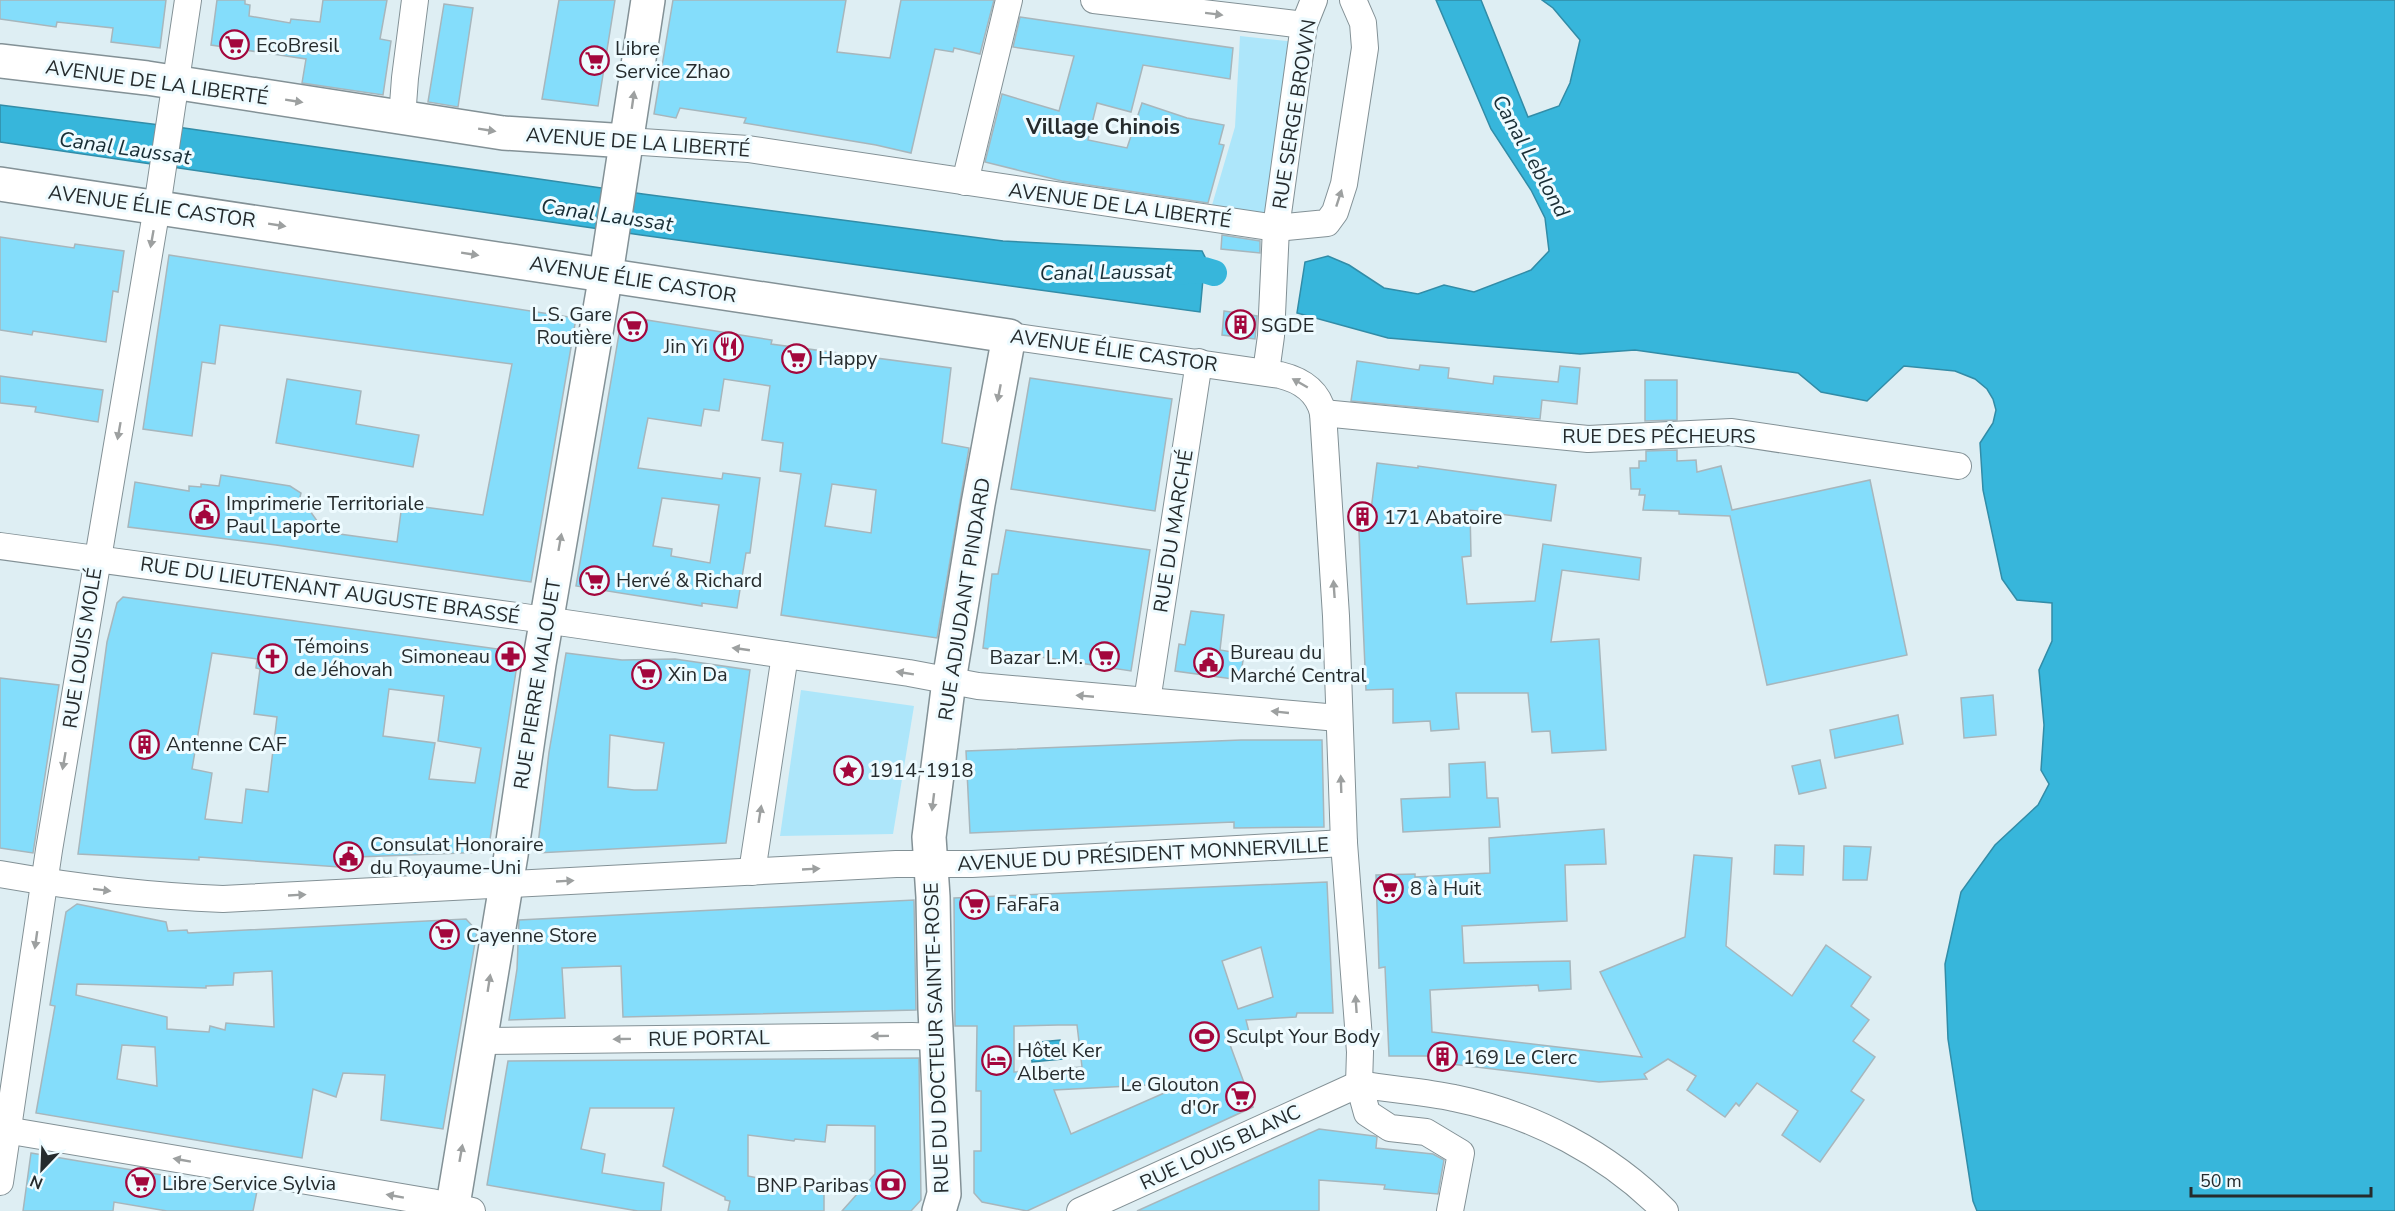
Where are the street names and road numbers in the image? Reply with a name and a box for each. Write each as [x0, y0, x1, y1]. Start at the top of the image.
street label: RUE SERGE BROWN [1266, 17, 1323, 211]
street label: AVENUE DE LA LIBERTÉ [44, 53, 270, 112]
street label: AVENUE DE LA LIBERTÉ [525, 121, 751, 164]
street label: AVENUE DE LA LIBERTÉ [1007, 176, 1233, 235]
street label: AVENUE ÉLIE CASTOR [47, 179, 257, 234]
street label: AVENUE ÉLIE CASTOR [528, 250, 738, 309]
street label: AVENUE ÉLIE CASTOR [1009, 323, 1219, 378]
street label: RUE DES PÊCHEURS [1562, 423, 1756, 450]
street label: RUE DU MARCHÉ [1147, 448, 1200, 614]
street label: RUE ADJUDANT PINDARD [932, 476, 997, 723]
street label: RUE DU LIEUTENANT AUGUSTE BRASSÉ [138, 550, 521, 631]
street label: RUE LOUIS MOLÉ [56, 566, 109, 730]
street label: RUE PIERRE MALOUET [508, 577, 567, 791]
street label: AVENUE DU PRÉSIDENT MONNERVILLE [956, 831, 1330, 878]
street label: RUE DU DOCTEUR SAINTE-ROSE [918, 882, 955, 1194]
street label: RUE PORTAL [648, 1024, 770, 1053]
street label: RUE LOUIS BLANC [1136, 1098, 1305, 1196]

